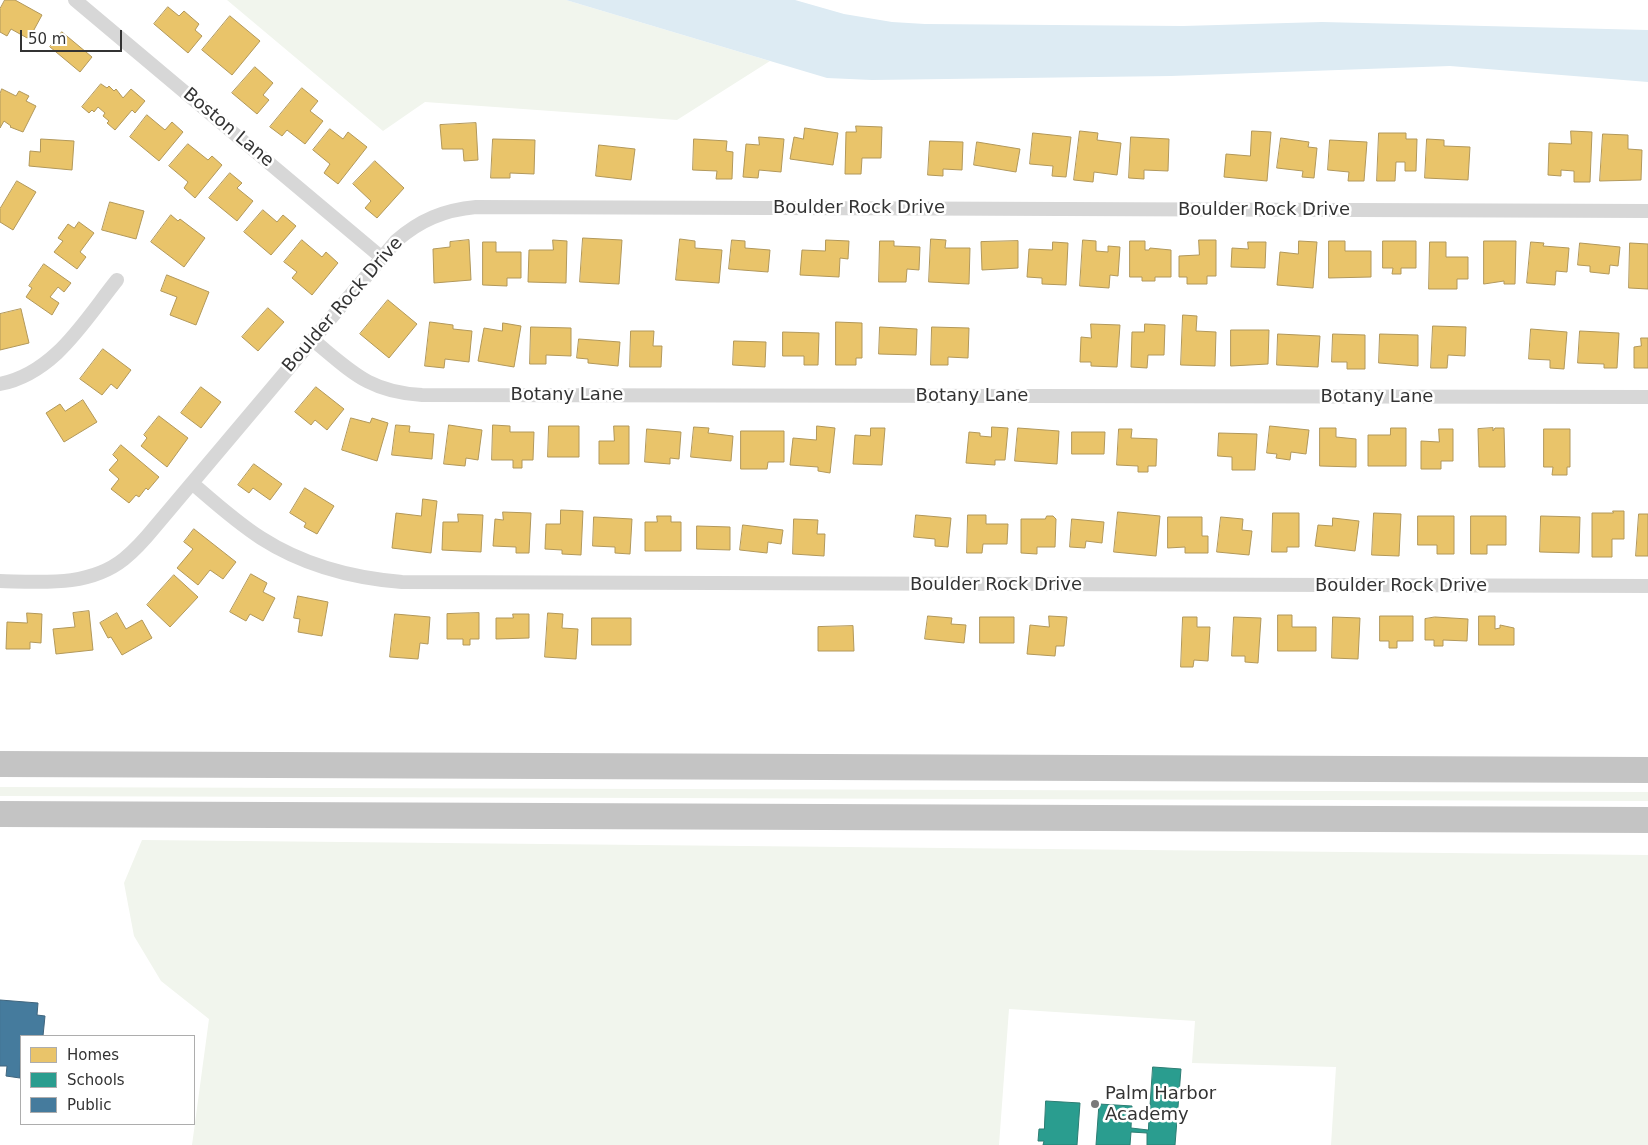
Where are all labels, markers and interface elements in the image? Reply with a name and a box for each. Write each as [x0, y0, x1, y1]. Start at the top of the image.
scale bar [22, 20, 125, 52]
text: 50 m [28, 30, 66, 48]
street label: Boston Lane [178, 84, 278, 172]
street label: Boulder Rock Drive [773, 197, 945, 219]
street label: Boulder Rock Drive [1178, 199, 1350, 221]
street label: Boulder Rock Drive [278, 233, 408, 377]
street label: Botany Lane [511, 384, 623, 406]
street label: Botany Lane [916, 385, 1028, 407]
street label: Botany Lane [1321, 386, 1433, 408]
street label: Boulder Rock Drive [910, 574, 1082, 596]
street label: Boulder Rock Drive [1315, 575, 1487, 597]
legend [20, 1035, 195, 1125]
text: Homes [67, 1046, 119, 1064]
text: Schools [67, 1071, 125, 1089]
place label: Palm Harbor Academy [1105, 1083, 1216, 1126]
text: Public [67, 1096, 111, 1114]
marker: Palm Harbor Academy [1089, 1098, 1101, 1110]

